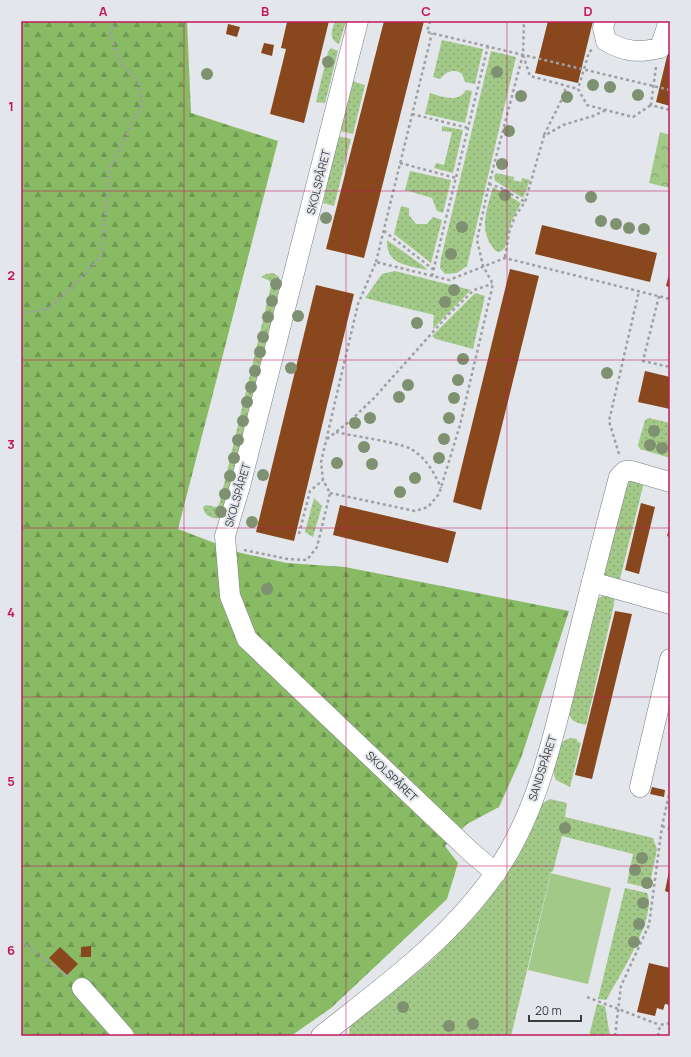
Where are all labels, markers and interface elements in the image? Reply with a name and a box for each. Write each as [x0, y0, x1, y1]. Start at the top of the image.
text: A [99, 2, 108, 20]
text: B [261, 2, 269, 20]
text: C [421, 2, 431, 20]
text: D [583, 2, 593, 20]
text: 1 [8, 97, 14, 115]
street label: SKOLSPÅRET [303, 148, 333, 216]
text: 2 [7, 266, 15, 284]
text: 3 [7, 435, 15, 453]
street label: SKOLSPÅRET [221, 461, 253, 529]
text: 4 [7, 603, 15, 621]
street label: SANDSPÅRET [524, 733, 560, 803]
street label: SKOLSPÅRET [363, 748, 421, 805]
text: 5 [7, 772, 15, 790]
text: 6 [7, 941, 15, 959]
scale bar [529, 997, 581, 1023]
text: 20 m [535, 1002, 562, 1019]

